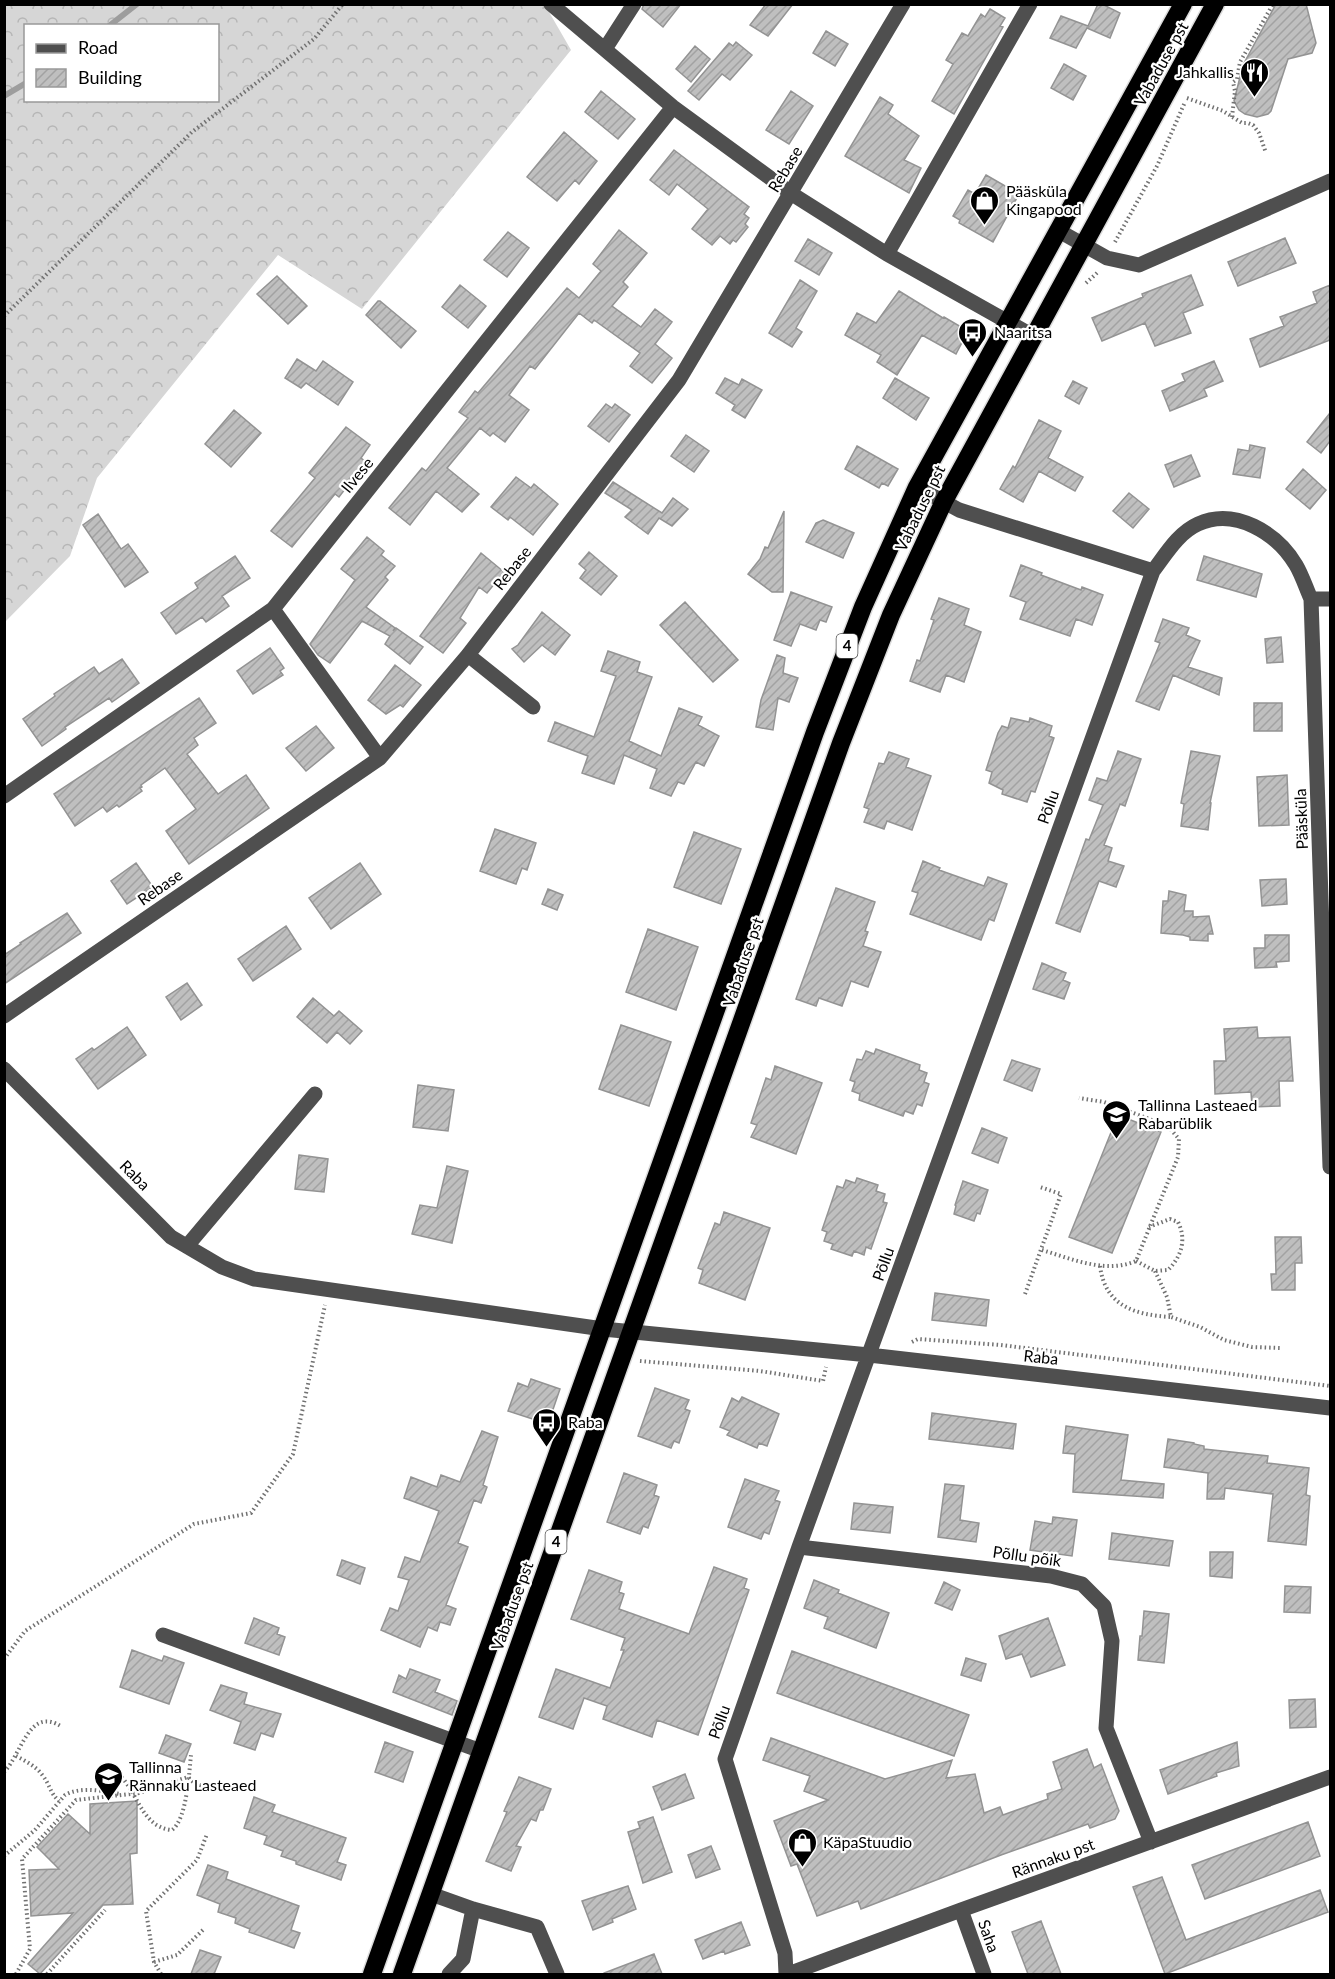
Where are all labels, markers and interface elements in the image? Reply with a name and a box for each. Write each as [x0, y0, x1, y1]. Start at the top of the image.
street label: Vabaduse pst [1130, 18, 1192, 109]
legend [24, 24, 219, 102]
text: Road [78, 36, 118, 58]
restaurant icon: Jahkallis [1239, 56, 1271, 98]
place label: Jahkallis [1176, 62, 1234, 81]
text: Building [78, 66, 142, 88]
street label: Rebase [763, 142, 806, 195]
place label: Pääsküla Kingapood [1006, 181, 1082, 218]
shop icon: Pääsküla Kingapood [969, 184, 1001, 226]
bus stop icon: Naaritsa [957, 316, 989, 358]
place label: Naaritsa [994, 322, 1052, 341]
street label: Ilvese [337, 453, 377, 496]
street label: Vabaduse pst [891, 461, 949, 554]
street label: Rebase [489, 542, 535, 593]
road number: 4 [836, 634, 858, 658]
street label: Põllu [1033, 787, 1062, 826]
street label: Pääsküla [1290, 788, 1311, 850]
street label: Rebase [134, 864, 186, 909]
street label: Vabaduse pst [718, 914, 767, 1009]
place label: Tallinna Lasteaed Rabarüblik [1138, 1095, 1257, 1132]
school or university icon: Tallinna Lasteaed Rabarüblik [1101, 1098, 1133, 1140]
street label: Raba [116, 1156, 154, 1194]
street label: Põllu [868, 1244, 897, 1283]
street label: Raba [1023, 1345, 1059, 1368]
bus stop icon: Raba [531, 1406, 563, 1448]
place label: Raba [568, 1412, 603, 1431]
road number: 4 [546, 1530, 566, 1554]
street label: Põllu põik [992, 1541, 1063, 1570]
street label: Vabaduse pst [487, 1558, 537, 1653]
street label: Põllu [704, 1702, 733, 1741]
place label: Tallinna Rännaku Lasteaed [129, 1757, 256, 1794]
school or university icon: Tallinna Rännaku Lasteaed [92, 1760, 124, 1802]
shop icon: KäpaStuudio [786, 1826, 818, 1868]
place label: KäpaStuudio [823, 1832, 912, 1851]
street label: Rännaku pst [1009, 1834, 1097, 1881]
street label: Saha [975, 1917, 1004, 1955]

